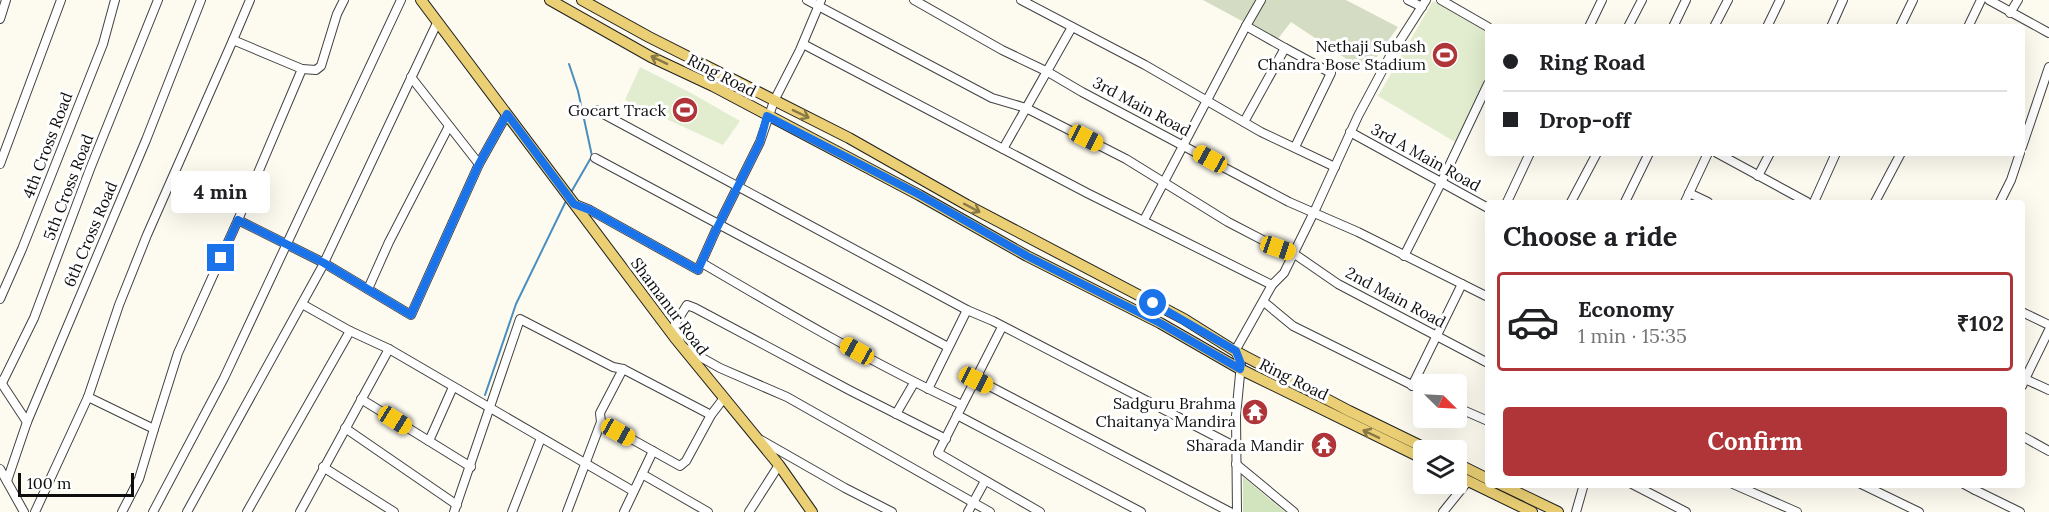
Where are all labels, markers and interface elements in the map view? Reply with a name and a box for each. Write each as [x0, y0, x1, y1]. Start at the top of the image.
place label: Nethaji Subash Chandra Bose Stadium [1257, 36, 1426, 74]
sports icon: Nethaji Subash Chandra Bose Stadium [1430, 40, 1460, 70]
text: Ring Road [1539, 48, 1645, 76]
street label: Ring Road [684, 49, 760, 101]
one-way arrow [651, 54, 669, 66]
street label: 3rd Main Road [1090, 72, 1195, 140]
street label: 4th Cross Road [18, 89, 77, 201]
sports icon: Gocart Track [670, 95, 700, 125]
place label: Gocart Track [568, 100, 666, 120]
text: Drop-off [1539, 106, 1631, 134]
one-way arrow [792, 108, 810, 120]
street label: 3rd A Main Road [1368, 119, 1485, 196]
car [1066, 122, 1106, 154]
street label: 5th Cross Road [39, 131, 98, 243]
car [1190, 142, 1230, 176]
callout: 4 min [172, 171, 270, 213]
street label: 6th Cross Road [59, 178, 121, 290]
text: 4 min [194, 179, 247, 204]
one-way arrow [963, 202, 980, 214]
text: Choose a ride [1503, 219, 1677, 253]
car [1258, 234, 1298, 262]
route end [207, 244, 234, 271]
street label: Shamanur Road [627, 253, 713, 359]
street label: 2nd Main Road [1342, 262, 1450, 332]
route start [1139, 289, 1166, 316]
icon: car [1506, 295, 1560, 349]
text: Economy [1578, 295, 1674, 323]
text: ₹102 [1957, 309, 2004, 337]
text: 1 min · 15:35 [1578, 323, 1687, 348]
car [837, 334, 877, 368]
street label: Ring Road [1256, 354, 1332, 404]
car [956, 364, 996, 396]
north arrow [1413, 374, 1467, 428]
map controls [1413, 374, 1467, 494]
place label: Sadguru Brahma Chaitanya Mandira [1095, 393, 1236, 431]
temple icon: Sadguru Brahma Chaitanya Mandira [1240, 397, 1270, 427]
car [375, 403, 415, 437]
button: Confirm [1503, 407, 2007, 476]
car [598, 415, 638, 449]
one-way arrow [1362, 427, 1380, 439]
temple icon: Sharada Mandir [1309, 430, 1339, 460]
place label: Sharada Mandir [1186, 435, 1304, 455]
button: layers [1413, 440, 1467, 494]
scale bar [18, 470, 134, 498]
text: 100 m [27, 473, 71, 493]

